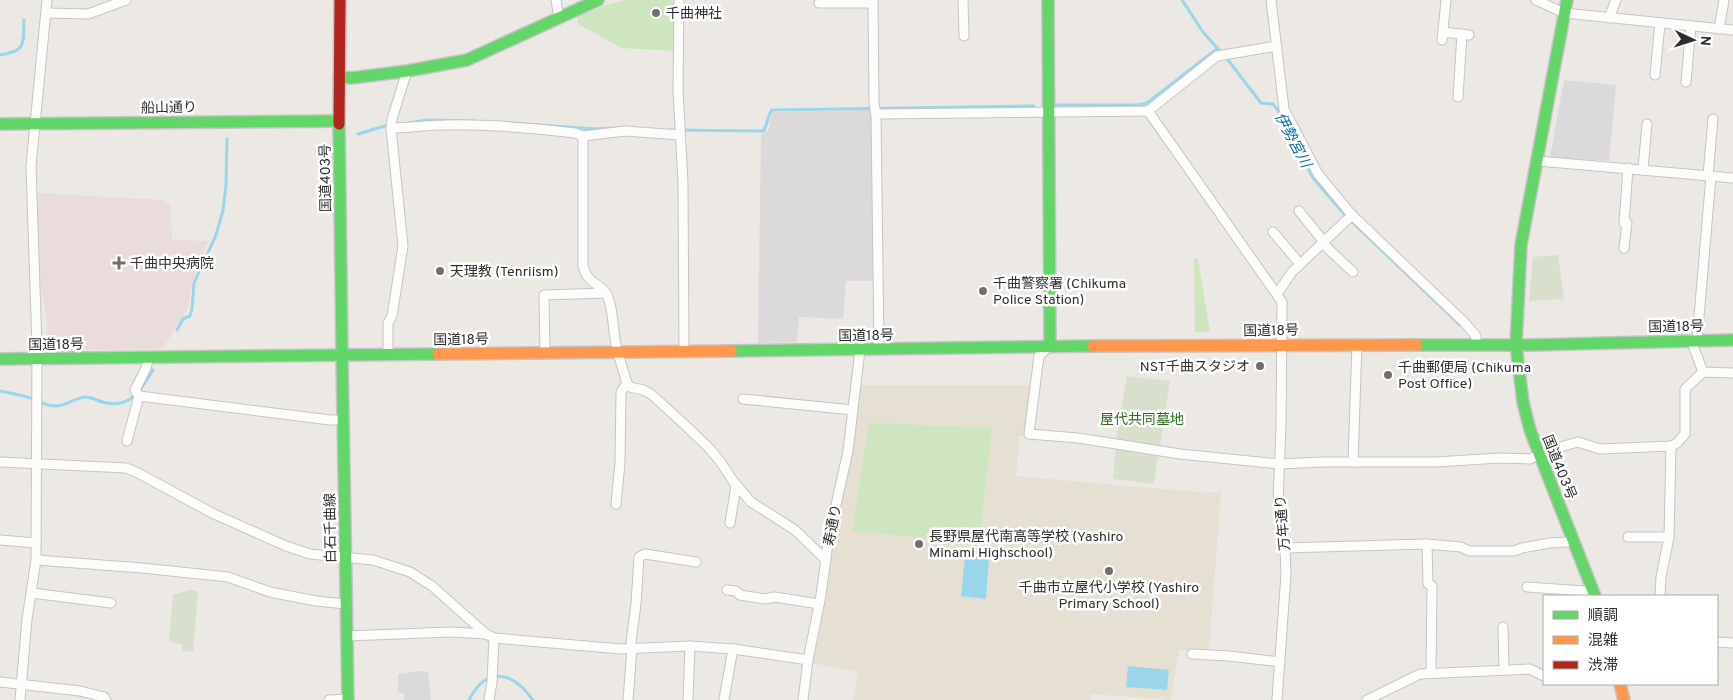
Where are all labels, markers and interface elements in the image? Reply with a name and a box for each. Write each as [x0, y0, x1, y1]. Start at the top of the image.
place label: 千曲神社 [666, 6, 722, 23]
marker: 千曲神社 [650, 7, 662, 19]
north arrow [1668, 15, 1718, 65]
text: N [1696, 35, 1713, 46]
street label: 船山通り [141, 100, 197, 117]
water label: 伊勢宮川 [1269, 110, 1315, 173]
street label: 国道403号 [317, 144, 336, 212]
marker: 千曲中央病院 [112, 256, 126, 270]
place label: 千曲中央病院 [130, 256, 214, 273]
place label: 天理教 (Tenriism) [450, 264, 558, 281]
marker: 天理教 (Tenriism) [434, 265, 446, 277]
place label: 千曲警察署 (Chikuma Police Station) [993, 276, 1126, 309]
marker: 千曲警察署 (Chikuma Police Station) [977, 285, 989, 297]
street label: 国道18号 [1648, 319, 1704, 336]
street label: 国道18号 [1243, 323, 1299, 340]
street label: 国道18号 [838, 328, 894, 345]
street label: 国道18号 [433, 332, 489, 349]
street label: 国道18号 [28, 337, 84, 354]
place label: NST千曲スタジオ [1140, 359, 1250, 376]
marker: NST千曲スタジオ [1254, 360, 1266, 372]
place label: 千曲郵便局 (Chikuma Post Office) [1398, 360, 1531, 393]
marker: 千曲郵便局 (Chikuma Post Office) [1382, 369, 1394, 381]
park label: 屋代共同墓地 [1100, 411, 1184, 429]
street label: 国道403号 [1538, 433, 1579, 502]
street label: 白石千曲線 [322, 493, 341, 563]
street label: 万年通り [1273, 494, 1294, 552]
street label: 寿通り [821, 503, 846, 548]
place label: 長野県屋代南高等学校 (Yashiro Minami Highschool) [929, 528, 1124, 562]
marker: 長野県屋代南高等学校 (Yashiro Minami Highschool) [913, 538, 925, 550]
marker: 千曲市立屋代小学校 (Yashiro Primary School) [1103, 565, 1115, 577]
place label: 千曲市立屋代小学校 (Yashiro Primary School) [1019, 579, 1199, 613]
legend [1543, 595, 1718, 685]
text: 順調 [1588, 607, 1618, 626]
text: 混雑 [1588, 632, 1618, 651]
text: 渋滞 [1588, 657, 1618, 676]

